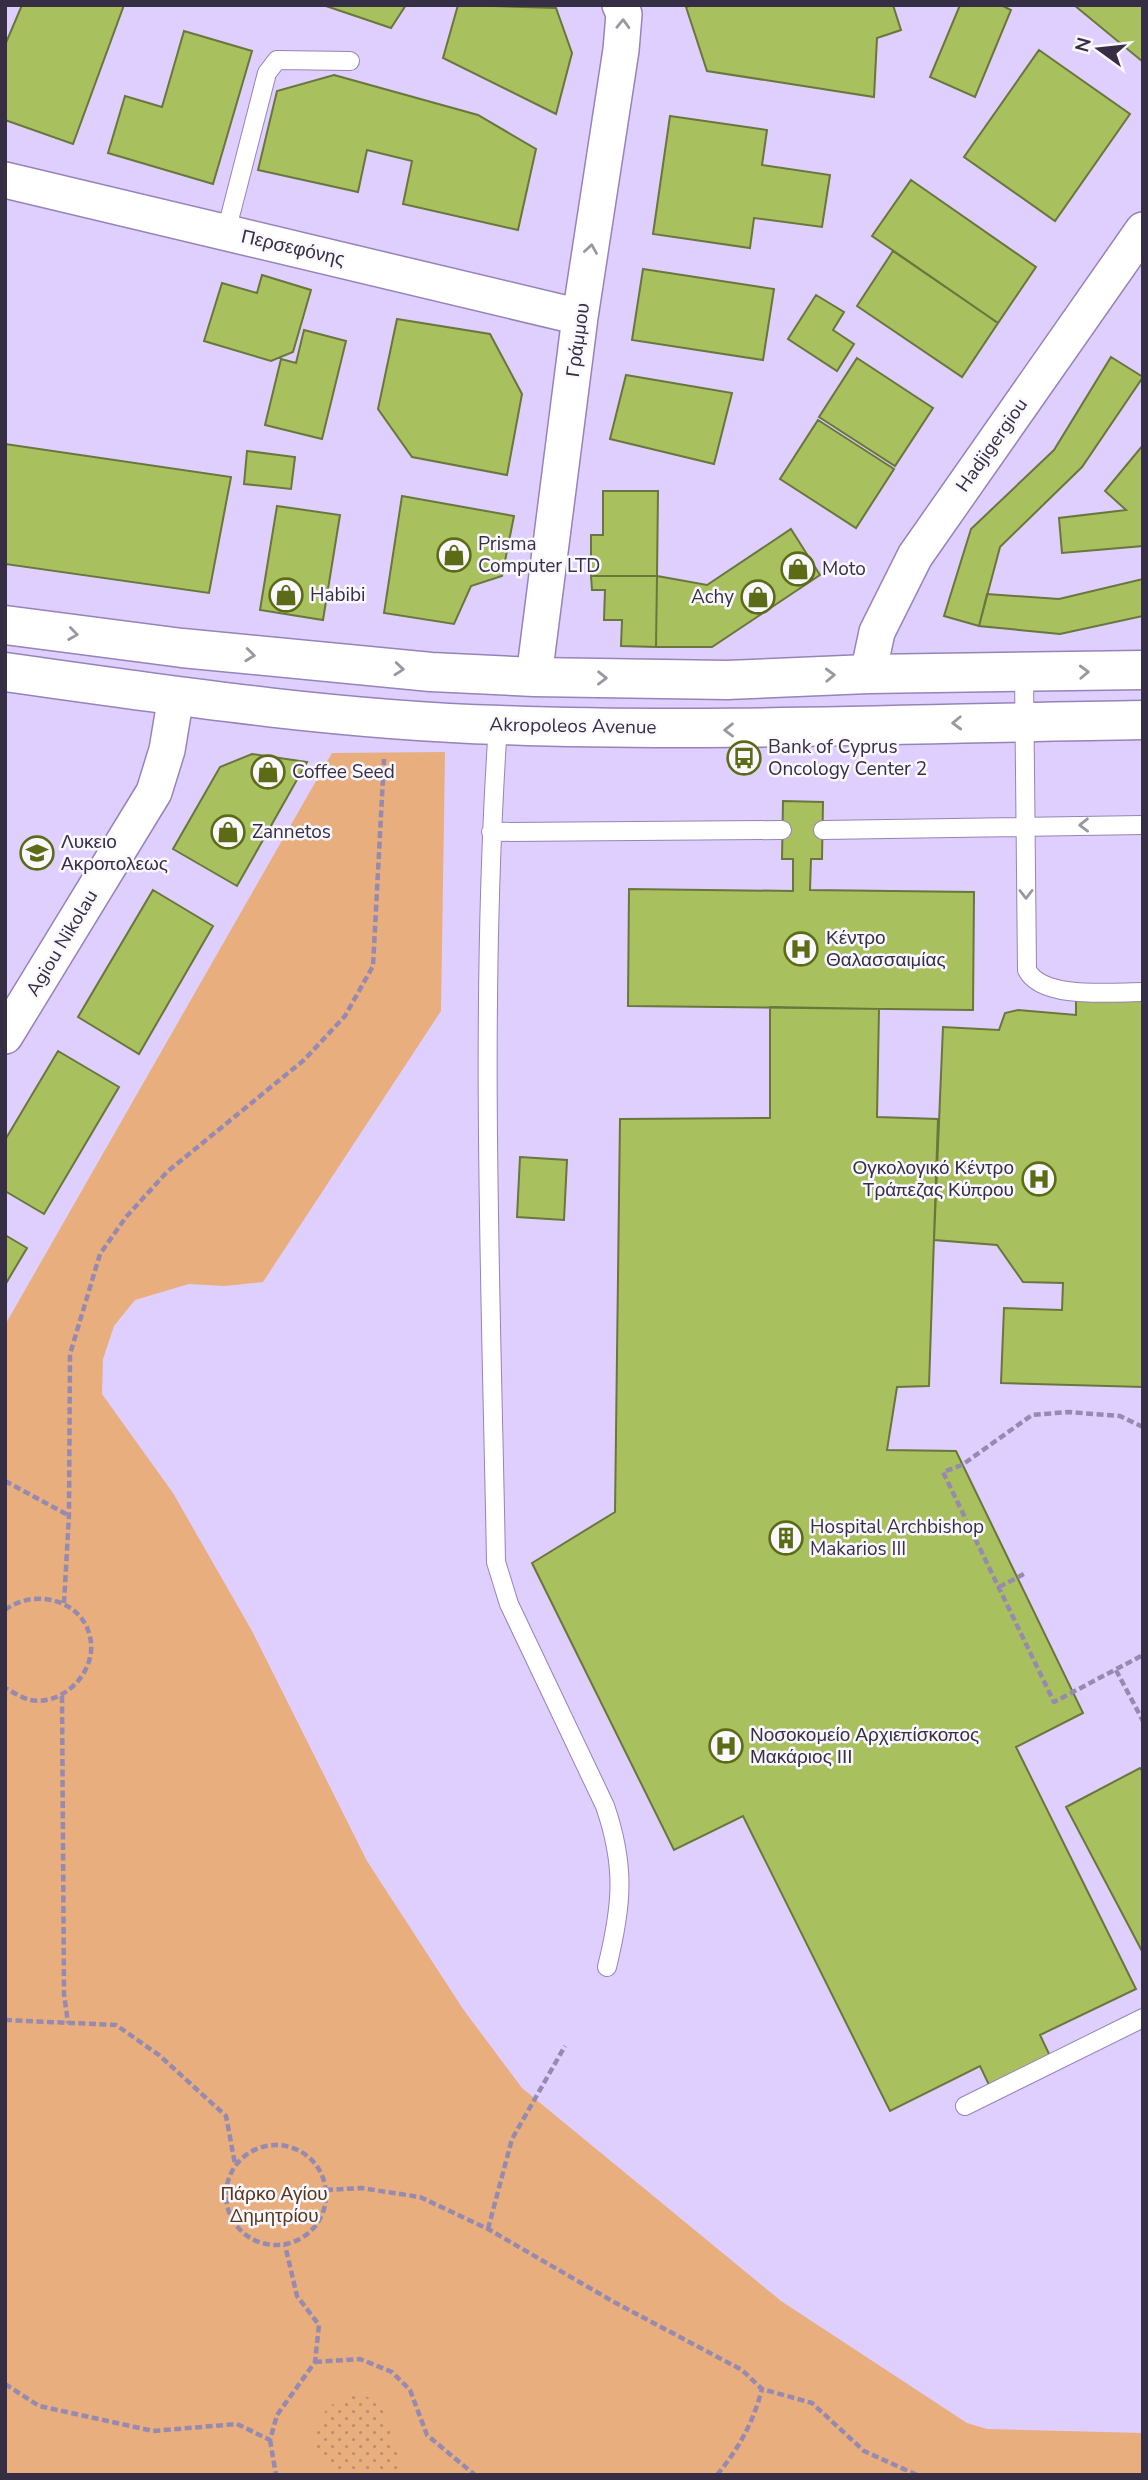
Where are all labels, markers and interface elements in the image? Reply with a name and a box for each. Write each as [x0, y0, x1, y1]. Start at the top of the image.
north arrow [1064, 14, 1134, 84]
one-way arrow [615, 18, 630, 29]
text: N [1069, 35, 1098, 55]
street label: Περσεφόνης [239, 223, 347, 273]
one-way arrow [583, 243, 598, 255]
street label: Γράμμου [560, 301, 596, 379]
street label: Hadjigergiou [950, 393, 1034, 497]
place label: Prisma Computer LTD [478, 531, 600, 579]
shop icon: Prisma Computer LTD [435, 536, 473, 574]
shop icon: Moto [779, 550, 817, 588]
place label: Moto [822, 556, 866, 582]
shop icon: Habibi [267, 576, 305, 614]
shop icon: Achy [739, 578, 777, 616]
place label: Habibi [310, 582, 366, 608]
place label: Achy [691, 584, 734, 610]
one-way arrow [67, 626, 79, 641]
one-way arrow [245, 647, 256, 662]
one-way arrow [394, 661, 405, 676]
one-way arrow [1079, 664, 1089, 680]
one-way arrow [824, 668, 835, 683]
one-way arrow [597, 670, 608, 686]
street label: Akropoleos Avenue [489, 712, 657, 740]
one-way arrow [951, 716, 962, 731]
one-way arrow [724, 722, 735, 737]
place label: Bank of Cyprus Oncology Center 2 [768, 734, 927, 782]
bus stop icon: Bank of Cyprus Oncology Center 2 [725, 739, 763, 777]
shop icon: Coffee Seed [249, 753, 287, 791]
place label: Coffee Seed [292, 759, 395, 785]
shop icon: Zannetos [209, 813, 247, 851]
one-way arrow [1078, 817, 1089, 833]
place label: Zannetos [252, 819, 331, 845]
place label: Λυκειο Ακροπολεως [61, 829, 168, 877]
school or university icon: Λυκειο Ακροπολεως [18, 834, 56, 872]
street label: Agiou Nikolau [20, 885, 104, 1001]
one-way arrow [1018, 889, 1034, 900]
place label: Κέντρο Θαλασσαιμίας [826, 925, 946, 973]
hospital icon: Κέντρο Θαλασσαιμίας [782, 930, 820, 968]
place label: Ογκολογικό Κέντρο Τράπεζας Κύπρου [853, 1155, 1014, 1203]
hospital icon: Ογκολογικό Κέντρο Τράπεζας Κύπρου [1020, 1160, 1058, 1198]
place label: Hospital Archbishop Makarios III [810, 1514, 984, 1562]
building icon: Hospital Archbishop Makarios III [767, 1519, 805, 1557]
place label: Νοσοκομείο Αρχιεπίσκοπος Μακάριος ΙΙΙ [750, 1722, 979, 1770]
hospital icon: Νοσοκομείο Αρχιεπίσκοπος Μακάριος ΙΙΙ [707, 1727, 745, 1765]
park label: Πάρκο Αγίου Δημητρίου [220, 2181, 328, 2229]

